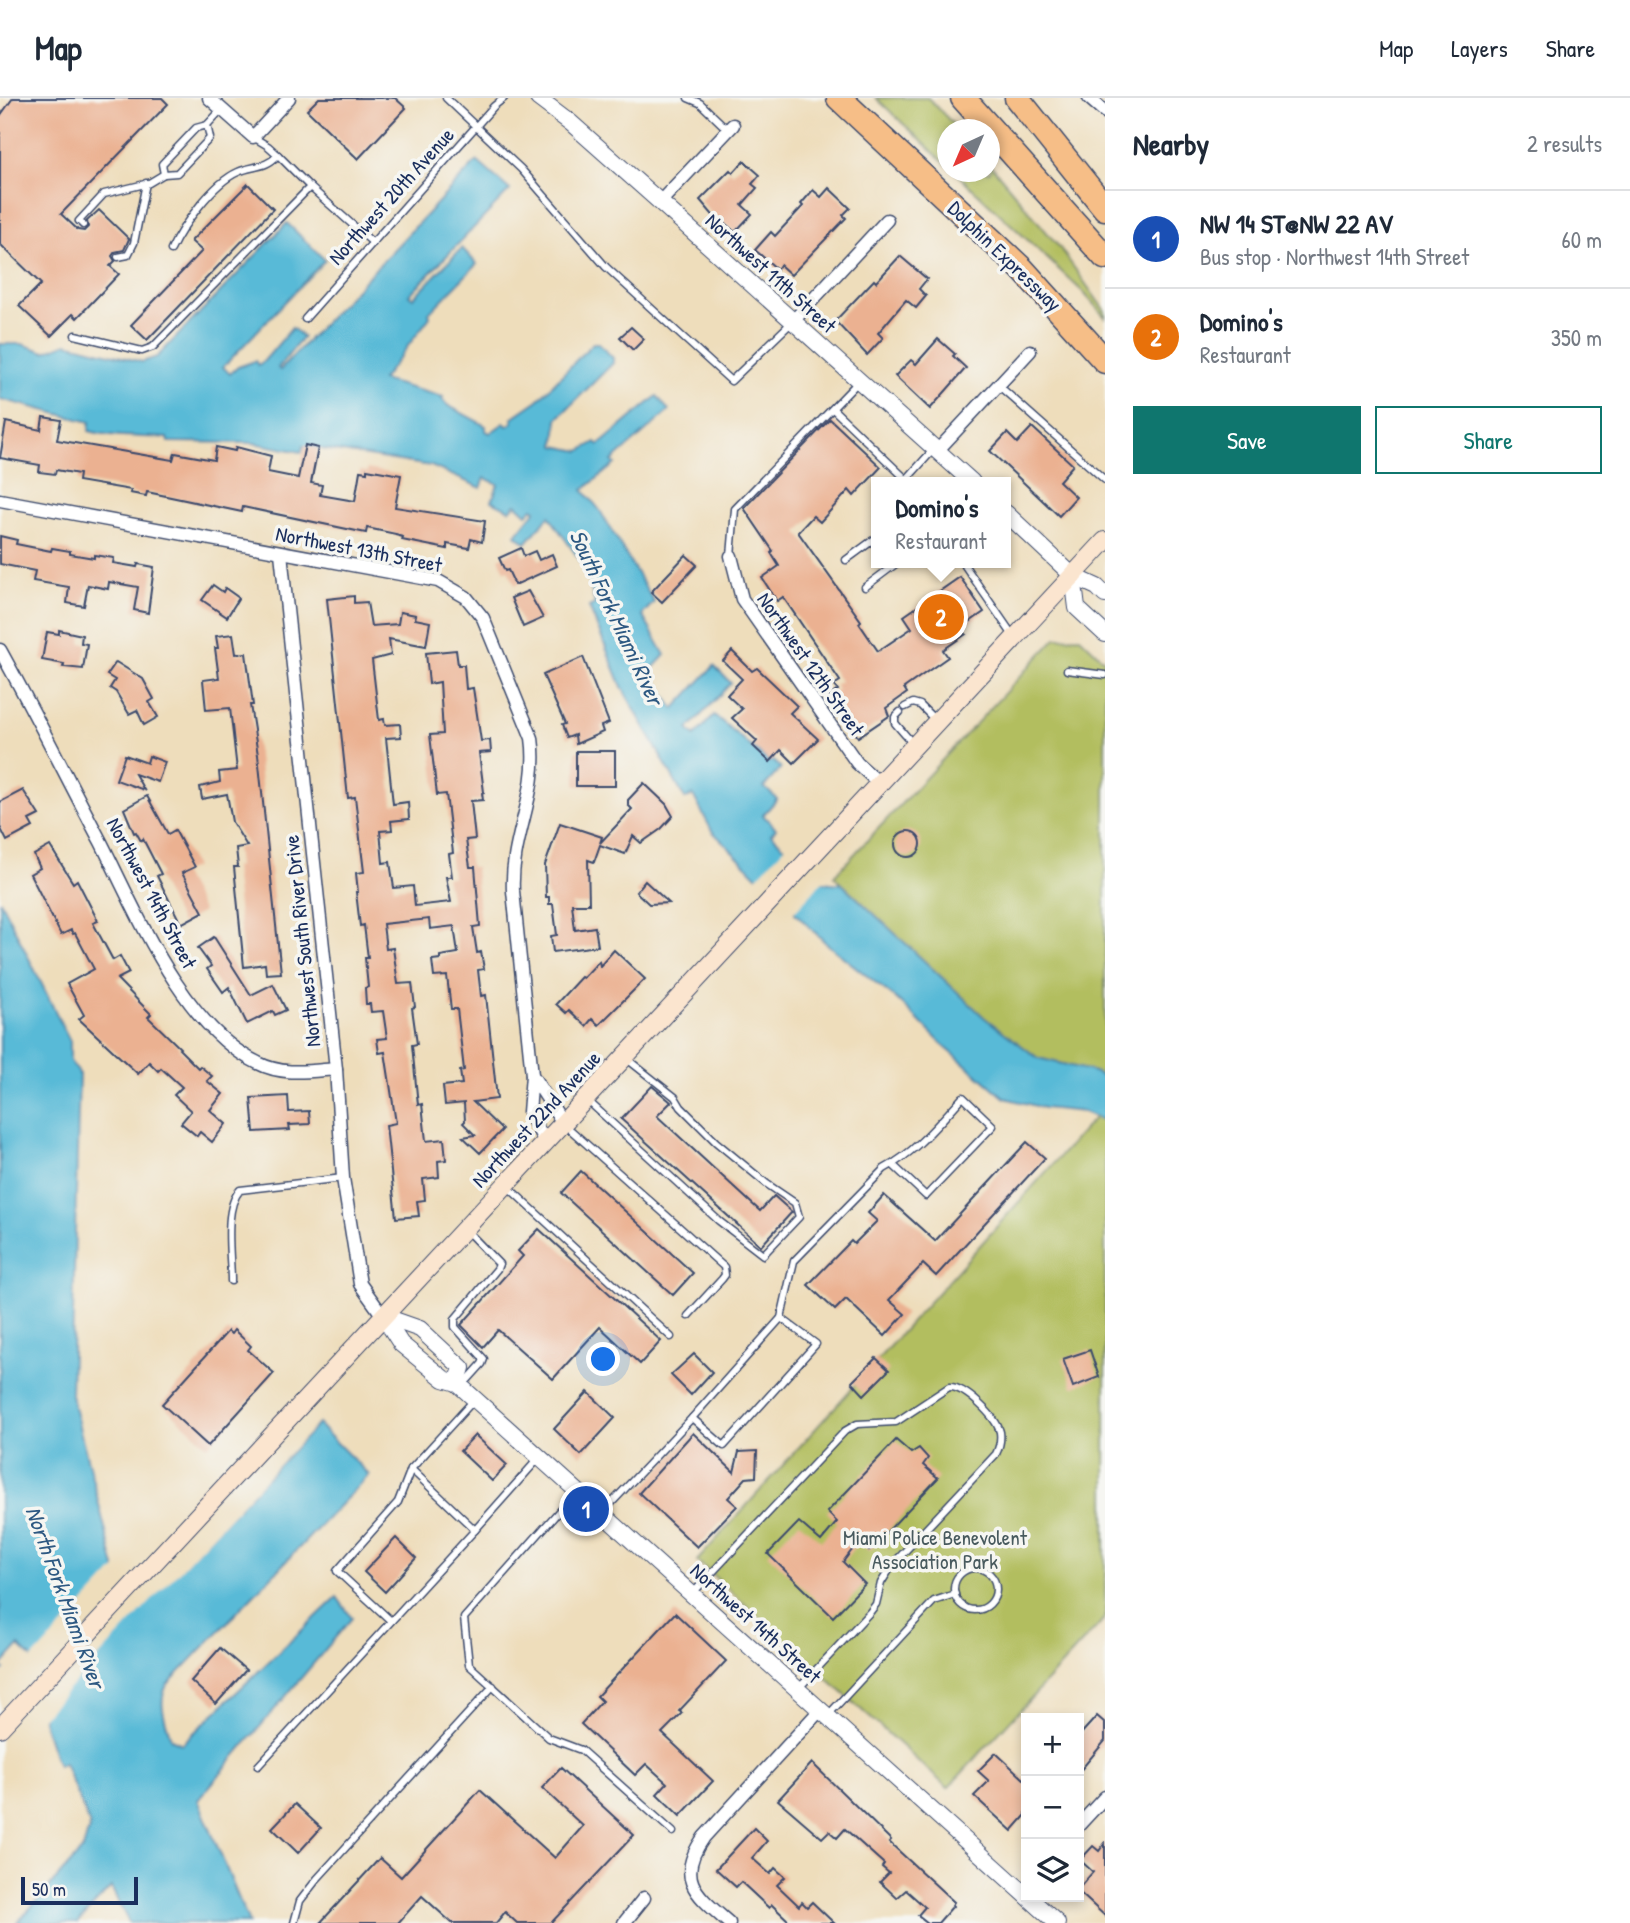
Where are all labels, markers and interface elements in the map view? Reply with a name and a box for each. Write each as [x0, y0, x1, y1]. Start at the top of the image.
text: Map [35, 26, 82, 70]
text: Map [1379, 32, 1413, 64]
text: Layers [1451, 32, 1508, 64]
text: Share [1546, 32, 1595, 64]
north arrow [937, 119, 1000, 182]
street label: Northwest 20th Avenue [322, 121, 460, 271]
text: Nearby [1133, 124, 1209, 164]
text: 2 results [1527, 128, 1602, 159]
street label: Dolphin Expressway [942, 194, 1068, 318]
street label: Northwest 11th Street [699, 206, 843, 340]
text: NW 14 ST@NW 22 AV [1200, 206, 1393, 241]
text: 1 [1152, 224, 1160, 255]
text: 60 m [1562, 224, 1602, 255]
text: Bus stop · Northwest 14th Street [1200, 241, 1469, 272]
text: Domino's [1200, 304, 1283, 339]
text: 2 [1151, 322, 1161, 353]
text: 350 m [1551, 322, 1602, 353]
text: Restaurant [1200, 339, 1291, 370]
button: Save [1133, 406, 1361, 474]
button: Share [1375, 406, 1602, 474]
popup [871, 477, 1011, 568]
text: Domino's [896, 490, 978, 525]
street label: Northwest 13th Street [273, 519, 445, 579]
water label: South Fork Miami River [563, 524, 673, 713]
text: Restaurant [896, 525, 986, 556]
street label: Northwest 12th Street [751, 586, 872, 742]
pin: 2 [918, 591, 964, 643]
street label: Northwest 14th Street [100, 812, 204, 974]
street label: Northwest South River Drive [276, 834, 328, 1048]
street label: Northwest 22nd Avenue [465, 1044, 607, 1194]
your location [586, 1342, 620, 1376]
pin: 1 [563, 1483, 609, 1535]
water label: North Fork Miami River [19, 1502, 114, 1695]
park label: Miami Police Benevolent Association Park [843, 1523, 1028, 1576]
street label: Northwest 14th Street [684, 1556, 828, 1690]
map controls [1021, 1713, 1084, 1902]
button: + [1021, 1713, 1084, 1776]
button: − [1021, 1776, 1084, 1839]
button: layers [1021, 1839, 1084, 1902]
scale bar [21, 1874, 138, 1906]
text: 50 m [32, 1876, 66, 1902]

